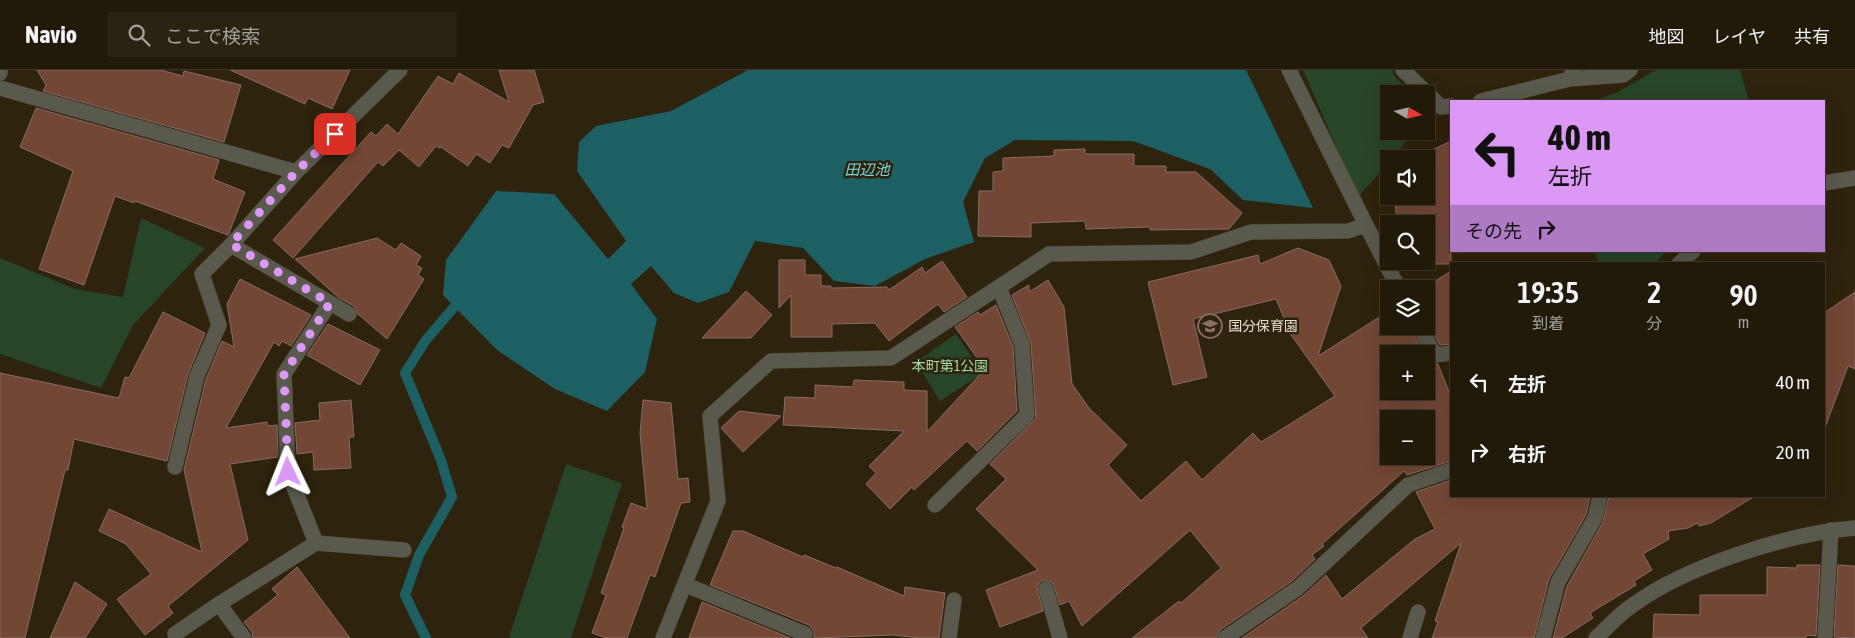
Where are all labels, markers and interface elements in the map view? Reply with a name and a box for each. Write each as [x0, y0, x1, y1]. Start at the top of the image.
search box [107, 12, 457, 57]
text: Navio [25, 21, 77, 48]
icon: search [125, 21, 153, 49]
text: ここで検索 [165, 25, 260, 47]
text: 地図 [1649, 26, 1685, 47]
text: レイヤ [1713, 26, 1766, 47]
text: 共有 [1794, 26, 1830, 47]
north arrow [1380, 85, 1435, 140]
map controls [1380, 85, 1435, 465]
pin [314, 113, 356, 155]
text: 40 m [1548, 117, 1611, 157]
icon: arrive [321, 120, 349, 148]
icon: left [1465, 120, 1530, 185]
button: sound [1380, 150, 1435, 205]
water label: 田辺池 [844, 161, 891, 178]
text: 左折 [1548, 163, 1592, 189]
button: search [1380, 215, 1435, 270]
icon: right [1532, 215, 1560, 243]
text: その先 [1465, 220, 1522, 242]
text: 19:35 [1517, 275, 1579, 309]
text: 2 [1647, 275, 1661, 309]
text: 90 [1730, 278, 1758, 312]
button: layers [1380, 280, 1435, 335]
school or university icon: 国分保育園 [1197, 313, 1223, 339]
text: m [1738, 313, 1749, 331]
text: 到着 [1532, 314, 1564, 332]
text: 分 [1646, 314, 1662, 332]
place label: 国分保育園 [1228, 318, 1298, 334]
button: + [1380, 345, 1435, 400]
park label: 本町第1公園 [912, 358, 988, 374]
icon: left [1465, 368, 1493, 396]
text: 40 m [1776, 371, 1810, 393]
text: 左折 [1508, 373, 1546, 395]
button: − [1380, 410, 1435, 465]
icon: right [1465, 438, 1493, 466]
text: 20 m [1776, 441, 1810, 463]
text: 右折 [1508, 443, 1546, 465]
position arrow [261, 445, 313, 497]

